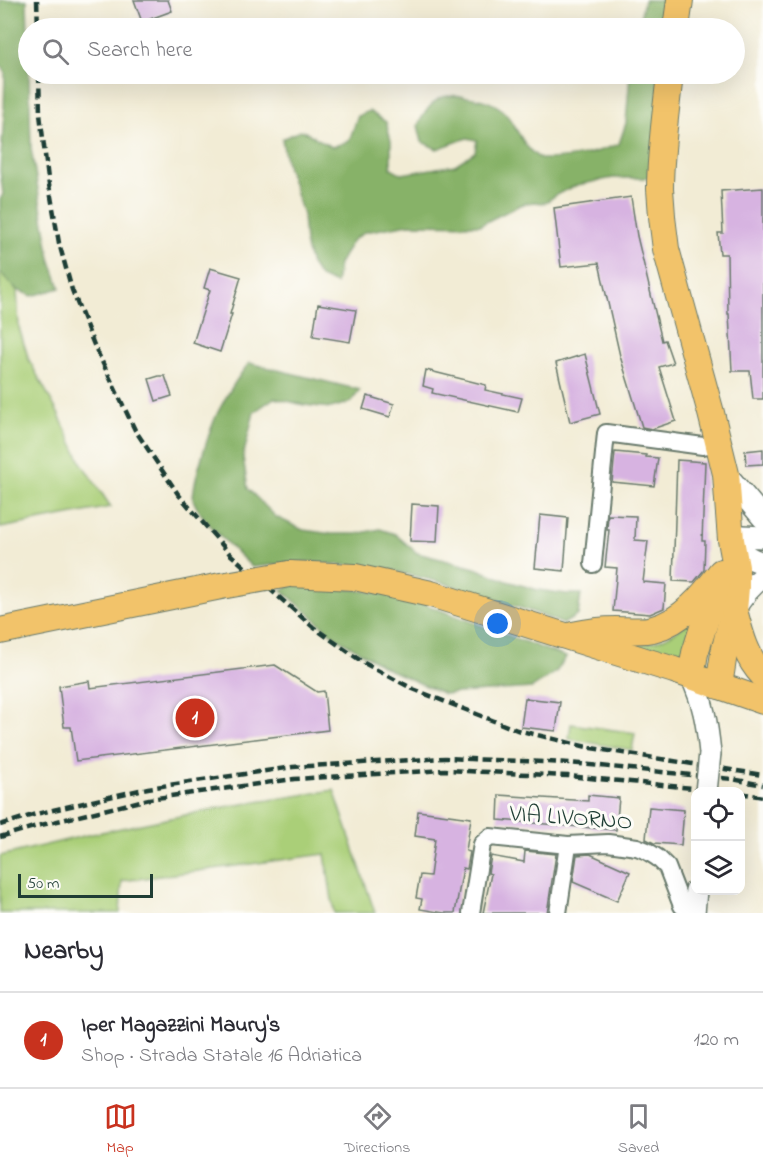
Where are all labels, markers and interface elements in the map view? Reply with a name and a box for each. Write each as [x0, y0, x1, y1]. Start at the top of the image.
search box [18, 18, 745, 84]
icon: search [39, 35, 72, 68]
text: Search here [87, 35, 192, 67]
your location [483, 609, 512, 638]
pin: 1 [176, 696, 214, 740]
map controls [691, 787, 745, 895]
button: locate [691, 787, 745, 841]
street label: VIA LIVORNO [507, 797, 634, 841]
button: layers [691, 841, 745, 895]
scale bar [18, 871, 153, 898]
text: 50 m [27, 872, 59, 896]
text: Nearby [24, 933, 103, 971]
text: Iper Magazzini Maury's [81, 1010, 280, 1042]
text: 1 [40, 1026, 47, 1055]
text: 120 m [694, 1026, 739, 1055]
text: Shop · Strada Statale 16 Adriatica [81, 1042, 362, 1071]
tab: Map [104, 1100, 137, 1160]
tab: Directions [344, 1100, 410, 1160]
tab: Saved [618, 1100, 659, 1160]

